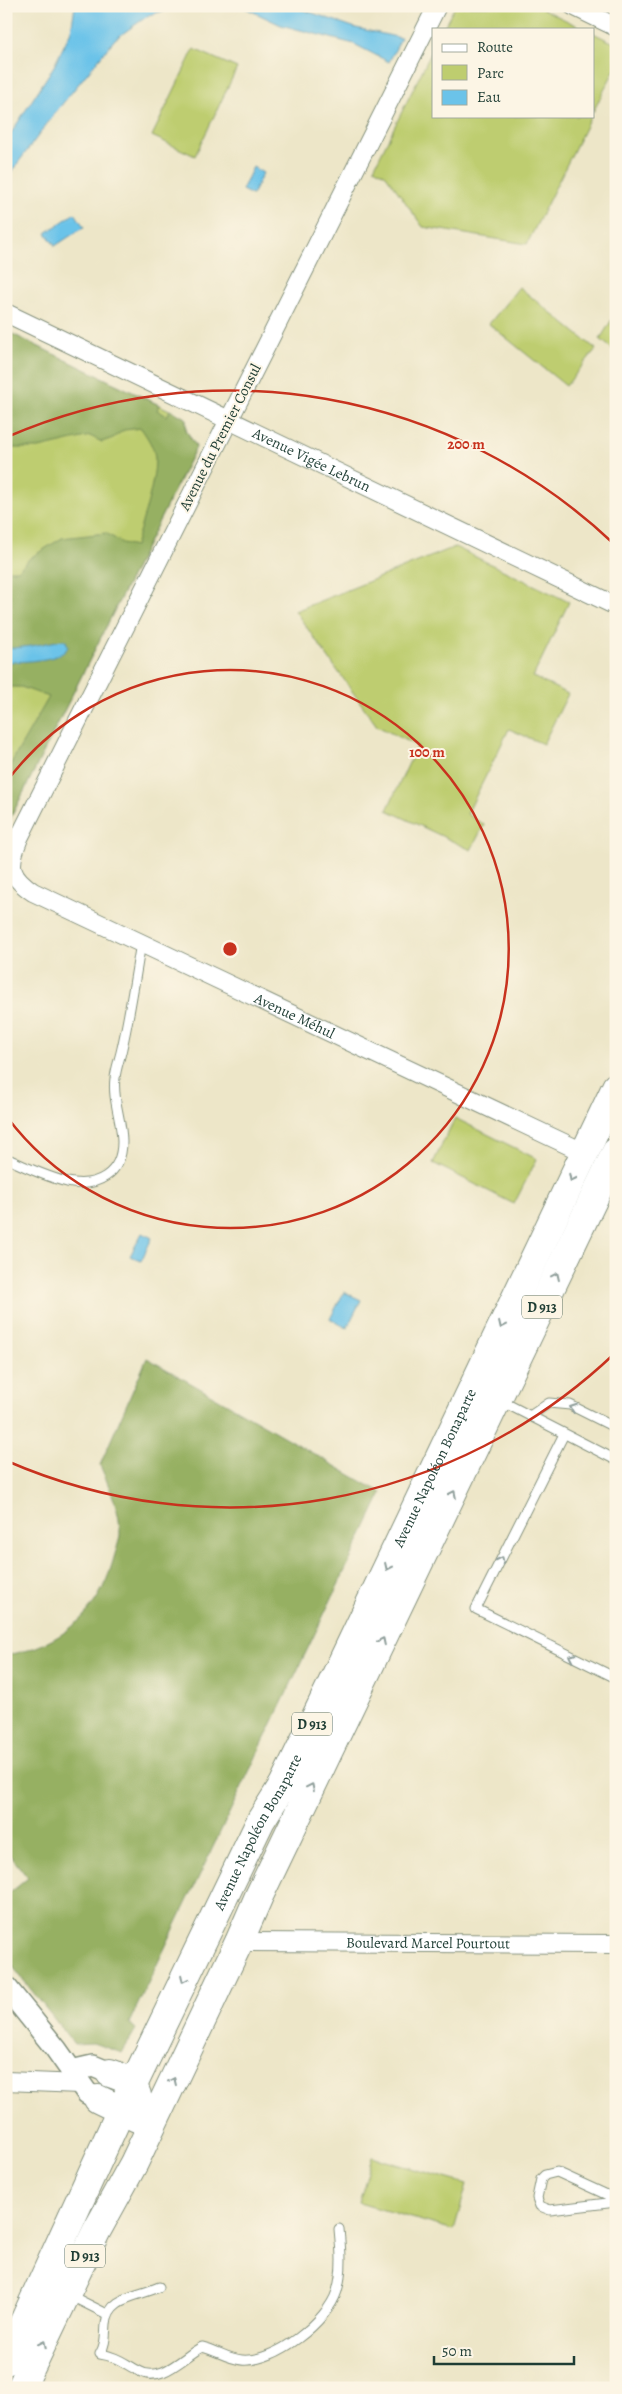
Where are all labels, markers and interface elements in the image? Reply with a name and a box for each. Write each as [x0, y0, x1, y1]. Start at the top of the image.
legend [432, 28, 594, 118]
text: Route [477, 37, 513, 57]
text: Parc [477, 63, 504, 83]
text: Eau [477, 87, 502, 107]
street label: Avenue du Premier Consul [174, 360, 266, 515]
street label: Avenue Vigée Lebrun [248, 422, 374, 497]
text: 200 m [447, 434, 485, 454]
text: 100 m [409, 742, 445, 762]
centre of rings [221, 940, 239, 958]
street label: Avenue Méhul [250, 988, 338, 1043]
one-way arrow [568, 1173, 578, 1182]
one-way arrow [550, 1272, 560, 1281]
road number: D 913 [522, 1295, 562, 1318]
one-way arrow [497, 1320, 508, 1329]
street label: Avenue Napoléon Bonaparte [388, 1385, 481, 1551]
one-way arrow [569, 1404, 578, 1414]
one-way arrow [446, 1491, 456, 1500]
one-way arrow [495, 1556, 505, 1565]
one-way arrow [383, 1562, 394, 1571]
one-way arrow [376, 1637, 386, 1646]
one-way arrow [568, 1652, 577, 1663]
road number: D 913 [292, 1712, 332, 1736]
street label: Avenue Napoléon Bonaparte [209, 1750, 307, 1914]
one-way arrow [305, 1783, 316, 1792]
street label: Boulevard Marcel Pourtout [346, 1933, 510, 1953]
one-way arrow [180, 1974, 190, 1983]
one-way arrow [166, 2077, 177, 2086]
road number: D 913 [65, 2244, 105, 2268]
scale bar [434, 2334, 574, 2366]
one-way arrow [37, 2340, 47, 2349]
text: 50 m [442, 2341, 472, 2361]

